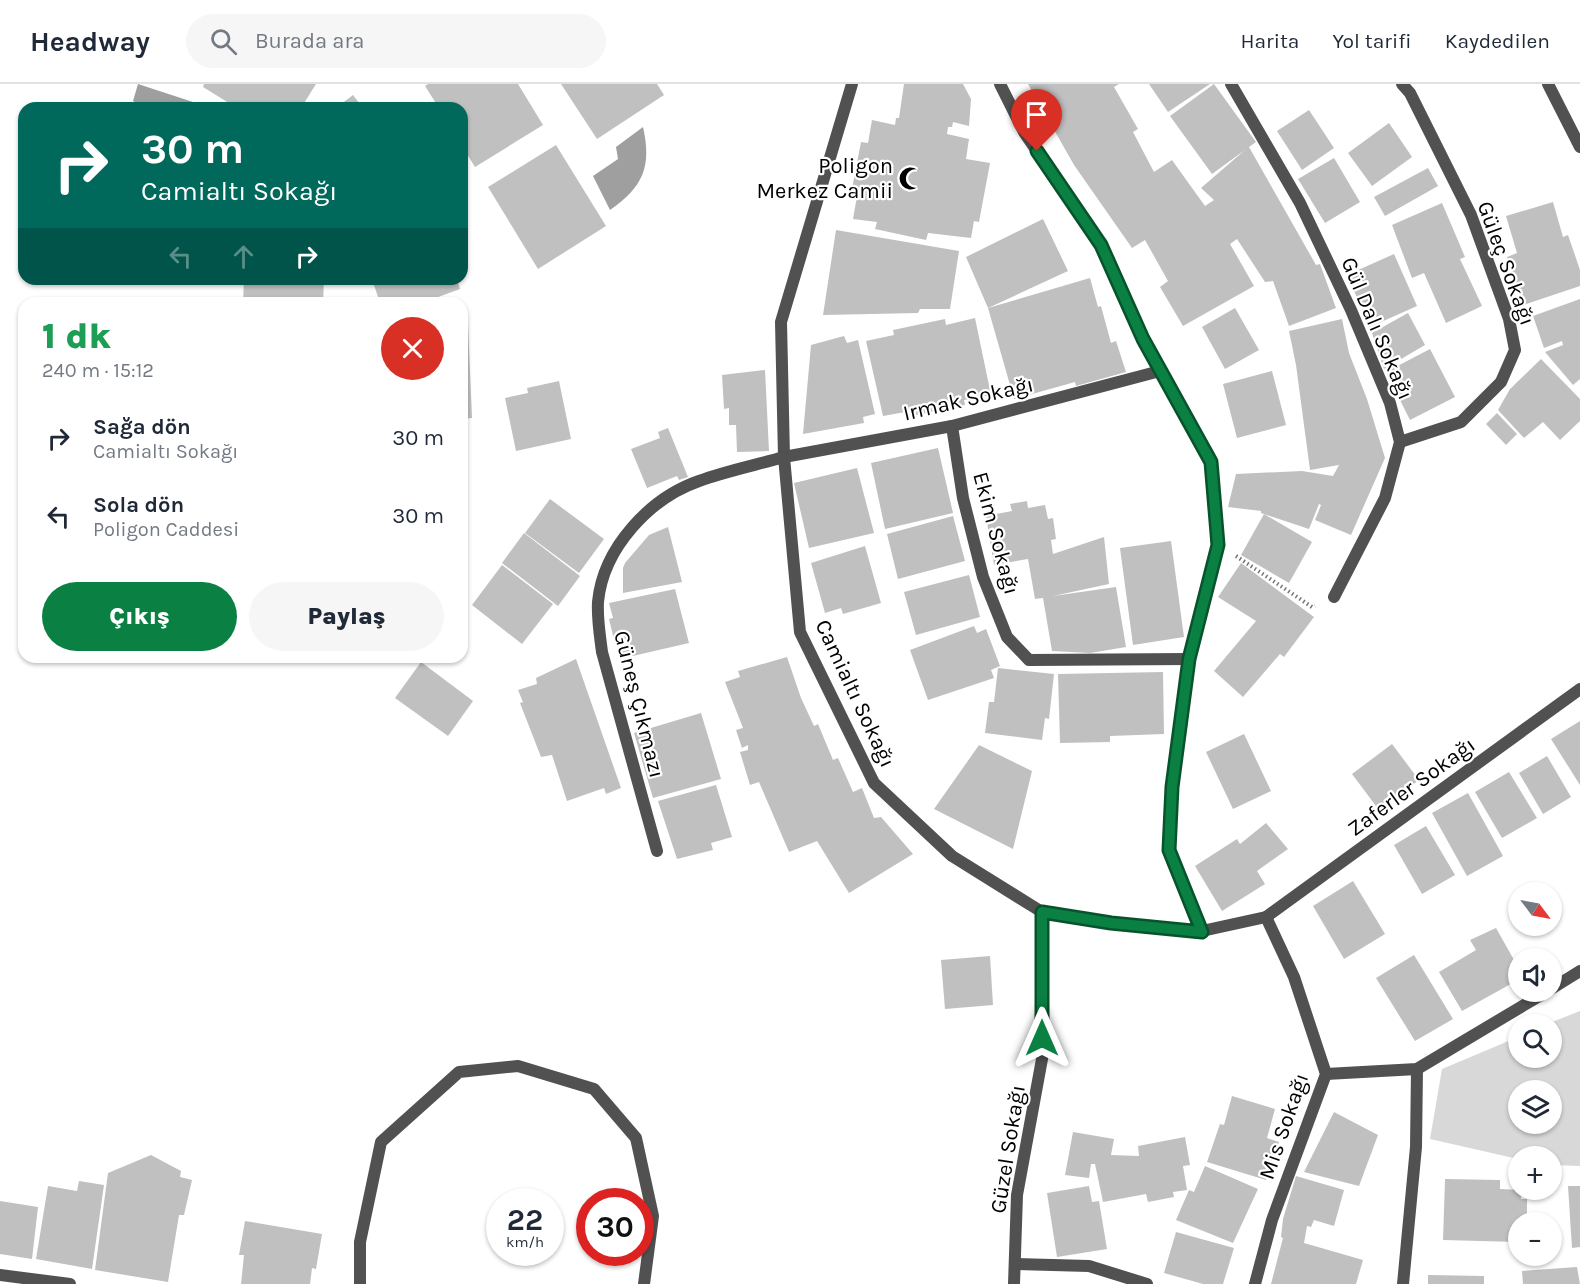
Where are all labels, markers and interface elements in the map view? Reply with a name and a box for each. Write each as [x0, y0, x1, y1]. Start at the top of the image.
search box [186, 14, 606, 68]
text: Headway [30, 25, 150, 58]
icon: search [207, 25, 240, 58]
text: Burada ara [255, 28, 364, 54]
text: Harita [1240, 29, 1299, 53]
text: Yol tarifi [1332, 29, 1412, 53]
text: Kaydedilen [1445, 29, 1550, 53]
pin [1011, 89, 1062, 151]
icon: arrive [1020, 98, 1053, 131]
text: 30 m [141, 124, 244, 174]
icon: right [42, 126, 120, 204]
place label: Poligon Merkez Camii [756, 153, 893, 204]
mosque icon: Poligon Merkez Camii [898, 165, 924, 191]
text: Camialtı Sokağı [141, 175, 337, 207]
street label: Güleç Sokağı [1472, 198, 1541, 329]
icon: left [164, 240, 197, 273]
icon: ahead [227, 240, 260, 273]
icon: right [290, 240, 323, 273]
street label: Gül Dalı Sokağı [1335, 253, 1419, 404]
text: 1 dk [42, 315, 111, 357]
button: close [381, 317, 444, 380]
text: 240 m · 15:12 [42, 359, 154, 382]
street label: Irmak Sokağı [900, 371, 1036, 427]
text: Sağa dön [93, 414, 191, 440]
icon: right [42, 422, 75, 455]
text: 30 m [392, 425, 444, 451]
text: Camialtı Sokağı [93, 440, 238, 463]
street label: Ekim Sokağı [967, 469, 1025, 597]
text: Sola dön [93, 492, 184, 518]
icon: left [42, 500, 75, 533]
text: 30 m [392, 503, 444, 529]
text: Poligon Caddesi [93, 518, 239, 541]
button: Çıkış [42, 582, 237, 651]
button: Paylaş [249, 582, 444, 651]
street label: Camialtı Sokağı [810, 615, 901, 771]
street label: Güneş Çıkmazı [608, 628, 670, 781]
street label: Zaferler Sokağı [1343, 732, 1480, 842]
north arrow [1508, 882, 1562, 936]
map controls [1508, 882, 1562, 1266]
button: sound [1508, 948, 1562, 1002]
position arrow [1010, 1006, 1074, 1070]
button: search [1508, 1014, 1562, 1068]
street label: Mis Sokağı [1254, 1070, 1314, 1183]
button: layers [1508, 1080, 1562, 1134]
street label: Güzel Sokağı [985, 1083, 1031, 1215]
button: + [1508, 1146, 1562, 1200]
speed limit sign: 30 [576, 1188, 654, 1266]
text: 22 [507, 1202, 543, 1238]
button: − [1508, 1212, 1562, 1266]
text: km/h [506, 1233, 544, 1251]

